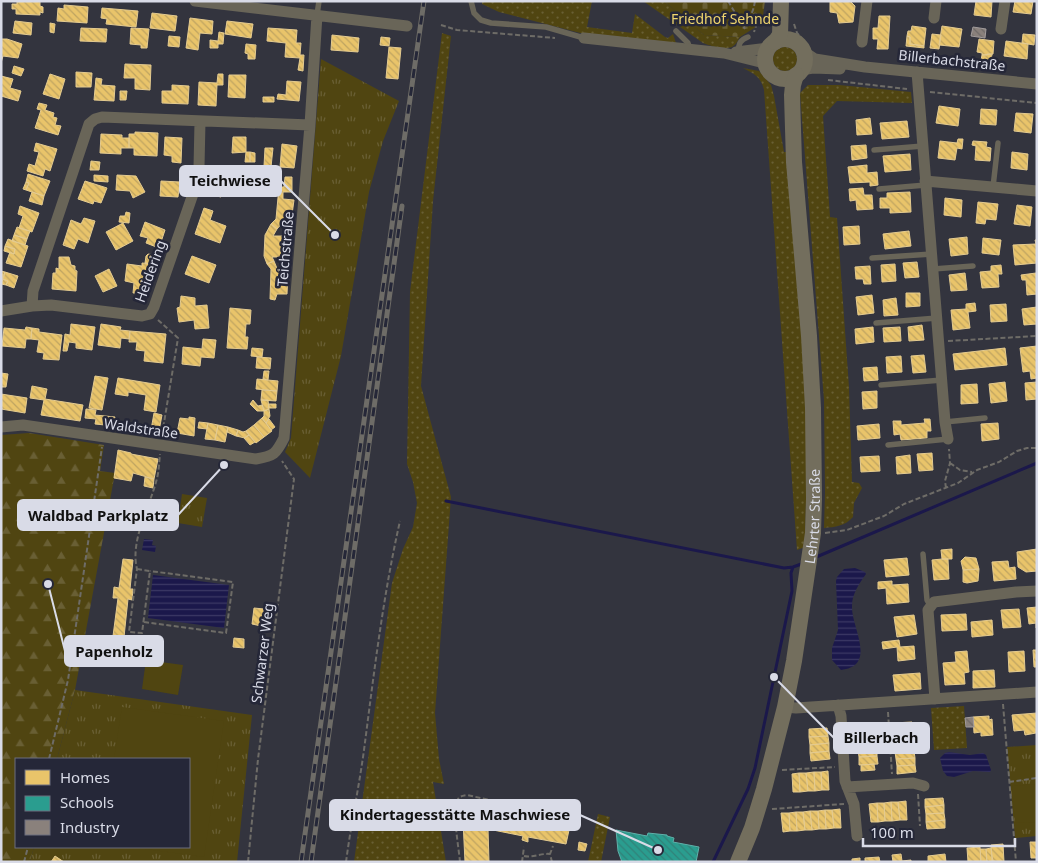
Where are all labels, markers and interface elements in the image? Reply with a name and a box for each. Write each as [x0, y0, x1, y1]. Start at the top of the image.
park label: Friedhof Sehnde [671, 9, 779, 28]
street label: Billerbachstraße [898, 45, 1006, 75]
callout: Teichwiese [180, 166, 281, 196]
text: Teichwiese [189, 170, 271, 190]
street label: Teichstraße [272, 210, 298, 287]
street label: Heidering [130, 237, 170, 305]
street label: Waldstraße [103, 413, 179, 443]
street label: Lehrter Straße [799, 469, 824, 565]
callout: Waldbad Parkplatz [18, 500, 178, 530]
text: Waldbad Parkplatz [28, 505, 168, 525]
street label: Schwarzer Weg [246, 602, 278, 704]
callout: Papenholz [65, 636, 163, 666]
text: Papenholz [75, 641, 153, 661]
callout: Billerbach [834, 723, 929, 753]
text: Billerbach [843, 727, 919, 747]
legend [15, 758, 190, 848]
text: Homes [60, 767, 110, 787]
text: Schools [60, 792, 114, 812]
callout: Kindertagesstätte Maschwiese [330, 800, 580, 830]
text: Kindertagesstätte Maschwiese [340, 804, 570, 824]
scale bar [863, 816, 1016, 848]
text: Industry [60, 817, 120, 837]
text: 100 m [870, 822, 914, 842]

